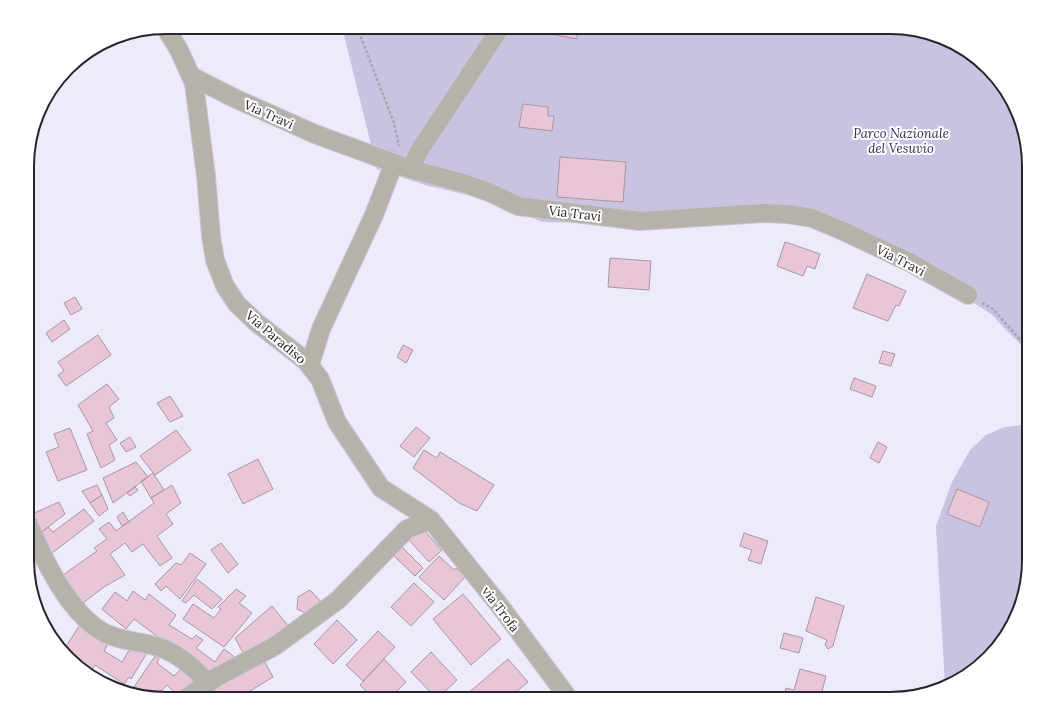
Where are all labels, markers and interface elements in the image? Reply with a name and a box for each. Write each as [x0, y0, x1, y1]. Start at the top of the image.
street label: Via Travi [240, 96, 297, 133]
park label: Parco Nazionale del Vesuvio [853, 125, 949, 157]
street label: Via Travi [547, 202, 602, 225]
street label: Via Travi [873, 240, 928, 280]
street label: Via Paradiso [241, 306, 310, 368]
street label: via Trofa [478, 583, 523, 636]

